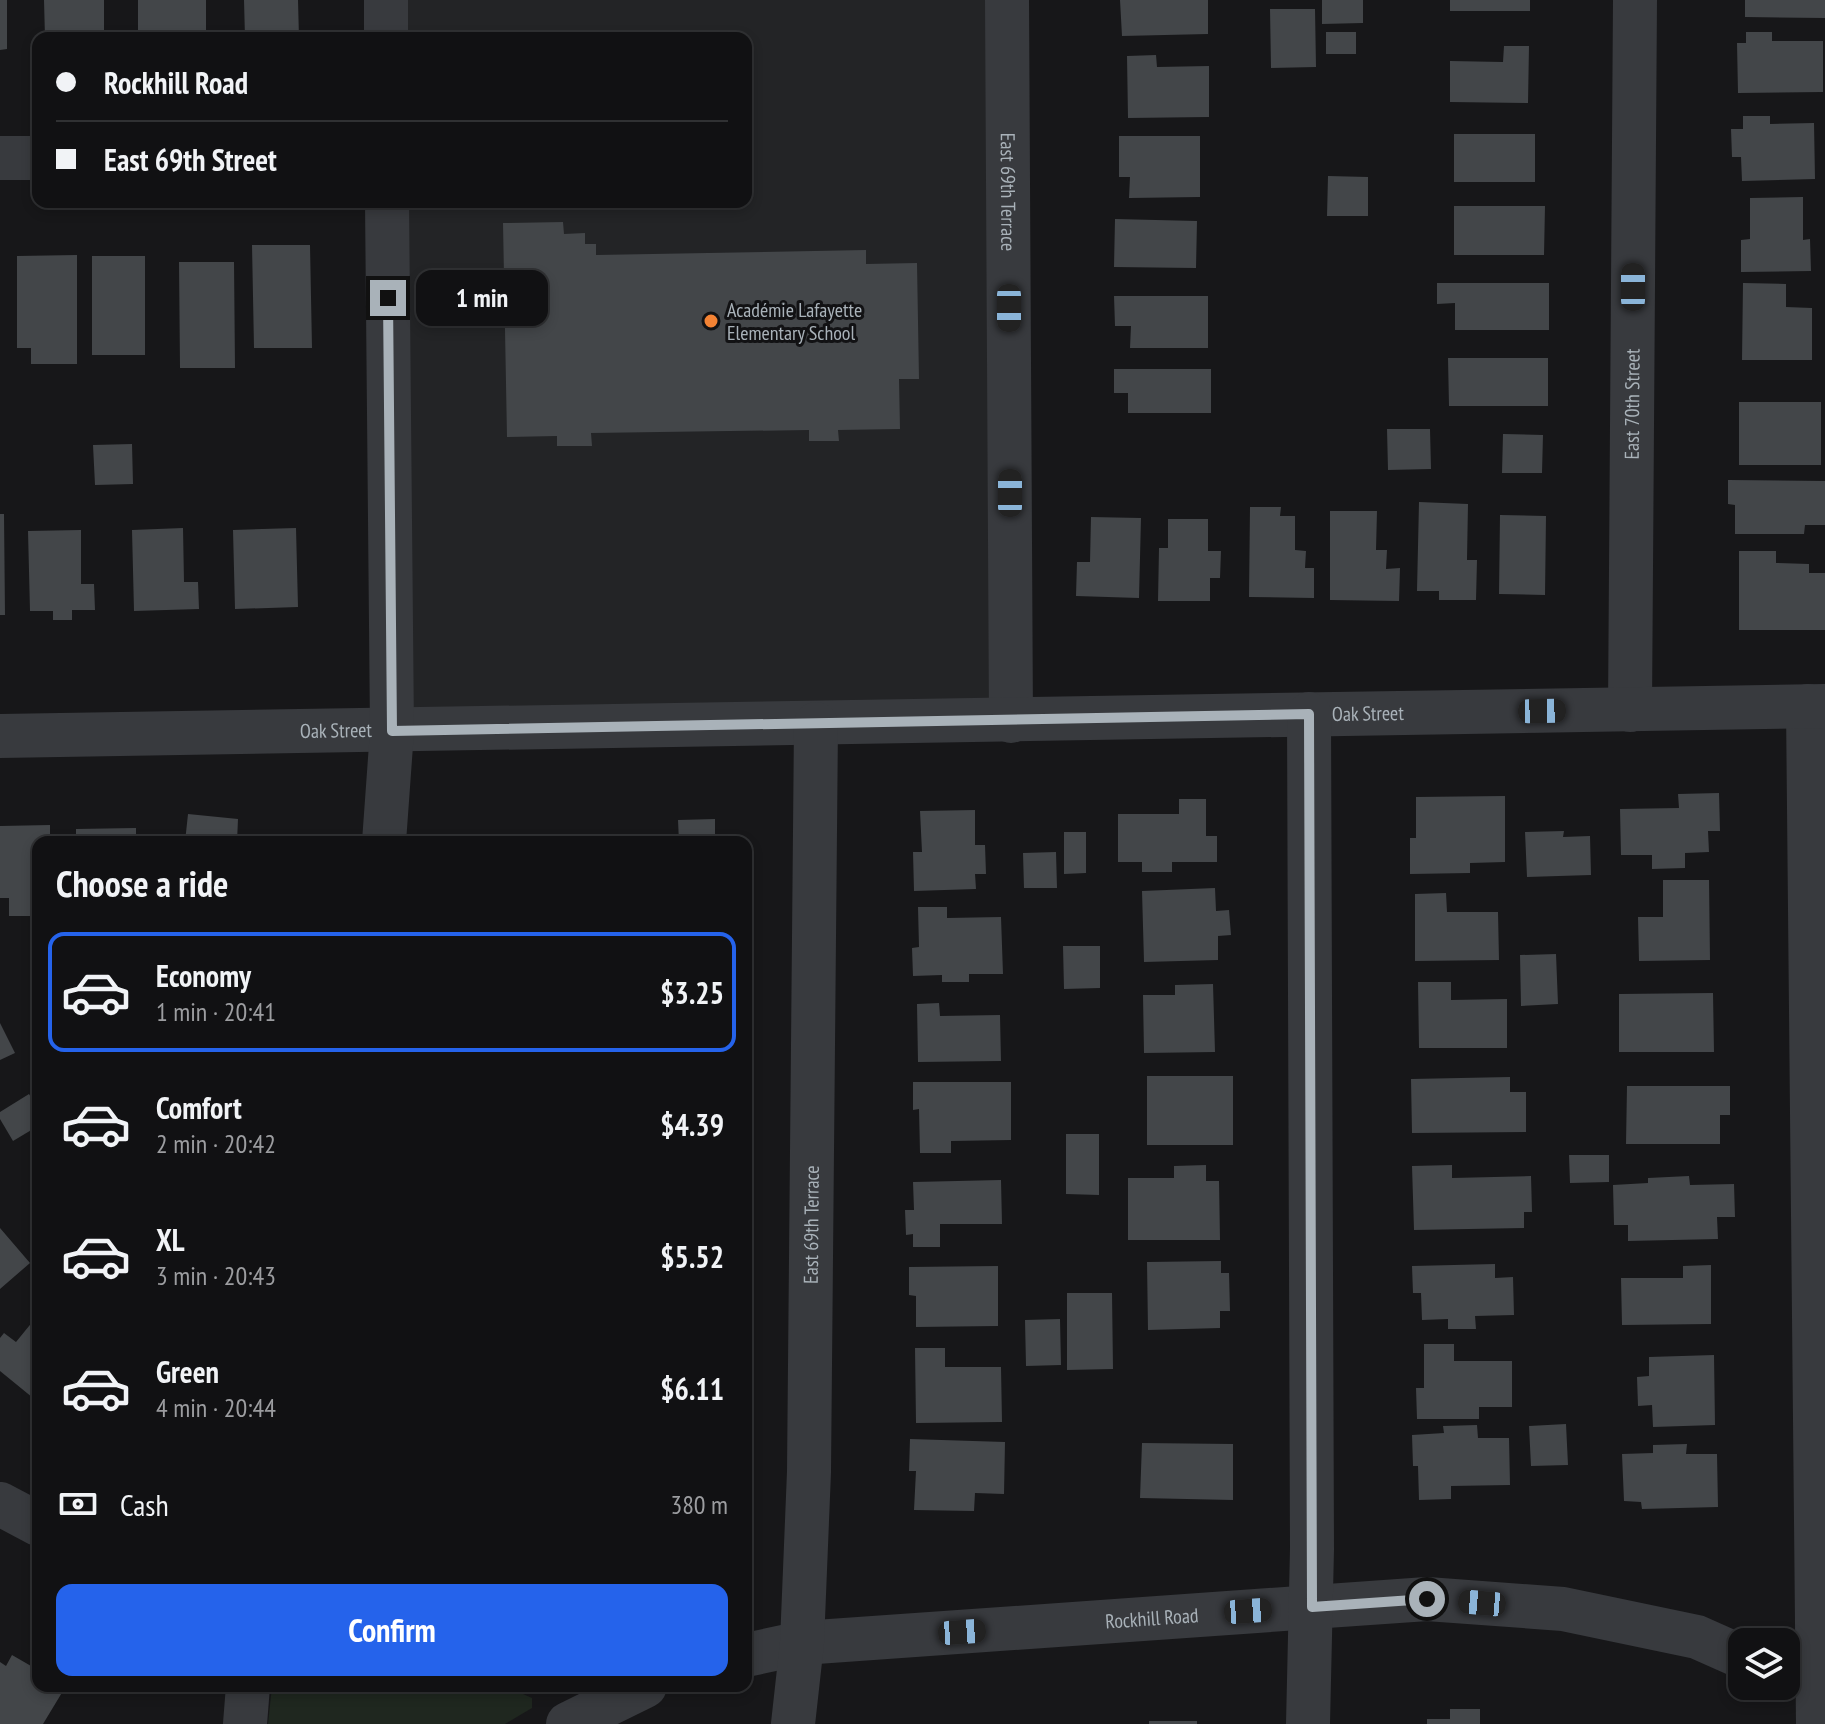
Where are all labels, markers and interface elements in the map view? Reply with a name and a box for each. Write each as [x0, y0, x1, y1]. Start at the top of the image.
text: Rockhill Road [104, 63, 248, 102]
street label: East 69th Terrace [995, 133, 1021, 251]
text: East 69th Street [104, 140, 277, 179]
car [1621, 263, 1645, 311]
callout: 1 min [416, 270, 548, 326]
route end [370, 280, 406, 316]
text: 1 min [456, 281, 508, 314]
car [997, 284, 1021, 332]
place label: Académie Lafayette Elementary School [727, 297, 862, 346]
marker: Académie Lafayette Elementary School [702, 312, 720, 330]
street label: East 70th Street [1619, 348, 1646, 460]
car [998, 469, 1022, 517]
car [1518, 699, 1566, 723]
street label: Oak Street [1332, 700, 1404, 727]
street label: Oak Street [300, 717, 373, 744]
text: Choose a ride [56, 860, 228, 907]
icon: car [60, 956, 132, 1028]
text: Economy [156, 956, 251, 995]
text: $3.25 [660, 973, 724, 1012]
text: 1 min · 20:41 [156, 995, 276, 1028]
icon: car [60, 1088, 132, 1160]
text: Comfort [156, 1088, 242, 1127]
text: $4.39 [660, 1105, 724, 1144]
text: 2 min · 20:42 [156, 1127, 276, 1160]
street label: East 69th Terrace [798, 1165, 825, 1284]
icon: car [60, 1220, 132, 1292]
text: XL [156, 1220, 185, 1259]
text: $5.52 [660, 1237, 724, 1276]
text: 3 min · 20:43 [156, 1259, 276, 1292]
icon: car [60, 1352, 132, 1424]
text: Green [156, 1352, 219, 1391]
text: $6.11 [660, 1369, 724, 1408]
text: 4 min · 20:44 [156, 1391, 276, 1424]
icon: cash [56, 1482, 100, 1526]
text: Cash [120, 1485, 169, 1524]
text: 380 m [670, 1488, 728, 1521]
route start [1409, 1581, 1445, 1617]
button: Confirm [56, 1584, 728, 1676]
car [1457, 1589, 1507, 1617]
car [1223, 1597, 1273, 1625]
street label: Rockhill Road [1104, 1602, 1199, 1635]
car [937, 1618, 987, 1646]
map controls [1728, 1628, 1800, 1700]
button: layers [1728, 1628, 1800, 1700]

